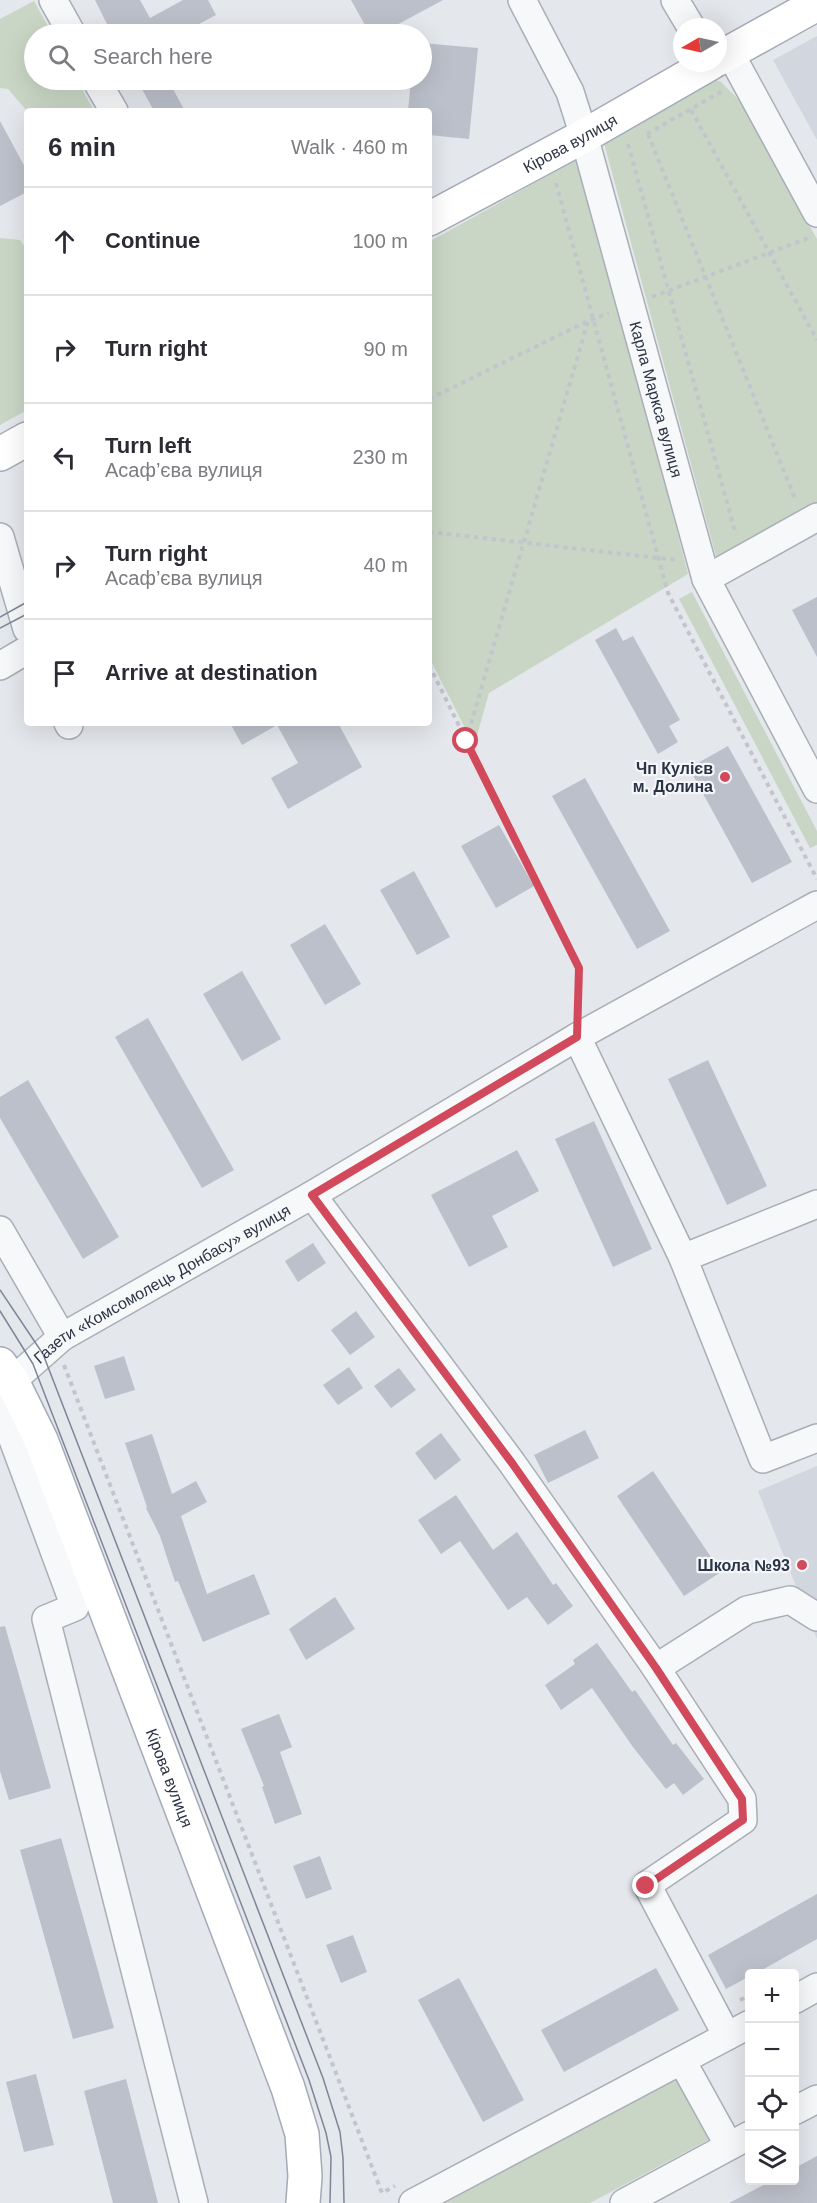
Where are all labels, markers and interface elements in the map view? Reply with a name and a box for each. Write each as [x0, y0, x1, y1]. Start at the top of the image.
north arrow [673, 18, 727, 72]
search box [24, 24, 432, 90]
icon: search [45, 41, 78, 74]
text: Search here [93, 44, 213, 69]
street label: Кірова вулиця [520, 111, 620, 176]
text: 6 min [48, 132, 116, 162]
text: Walk · 460 m [291, 136, 408, 158]
icon: ahead [48, 225, 81, 258]
text: Continue [105, 228, 200, 253]
text: 100 m [352, 230, 408, 252]
street label: Карла Маркса вулиця [626, 319, 686, 479]
icon: right [48, 333, 81, 366]
text: Turn right [105, 336, 207, 361]
text: 90 m [364, 338, 408, 360]
text: Turn left [105, 433, 191, 458]
icon: left [48, 441, 81, 474]
text: 230 m [352, 446, 408, 468]
text: Асаф’єва вулиця [105, 459, 263, 481]
text: Turn right [105, 541, 207, 566]
icon: right [48, 549, 81, 582]
text: 40 m [364, 554, 408, 576]
text: Асаф’єва вулиця [105, 567, 263, 589]
icon: arrive [48, 657, 81, 690]
text: Arrive at destination [105, 660, 318, 685]
route start [452, 727, 478, 753]
place label: Чп Кулієв м. Долина [633, 760, 713, 795]
marker: Чп Кулієв м. Долина [718, 770, 732, 784]
street label: Газети «Комсомолець Донбасу» вулиця [31, 1201, 293, 1367]
place label: Школа №93 [698, 1557, 790, 1574]
marker: Школа №93 [795, 1558, 809, 1572]
street label: Кірова вулиця [143, 1726, 196, 1830]
route end [632, 1872, 658, 1898]
map controls [745, 1969, 799, 2185]
button: + [745, 1969, 799, 2023]
button: − [745, 2023, 799, 2077]
button: locate [745, 2077, 799, 2131]
button: layers [745, 2131, 799, 2185]

